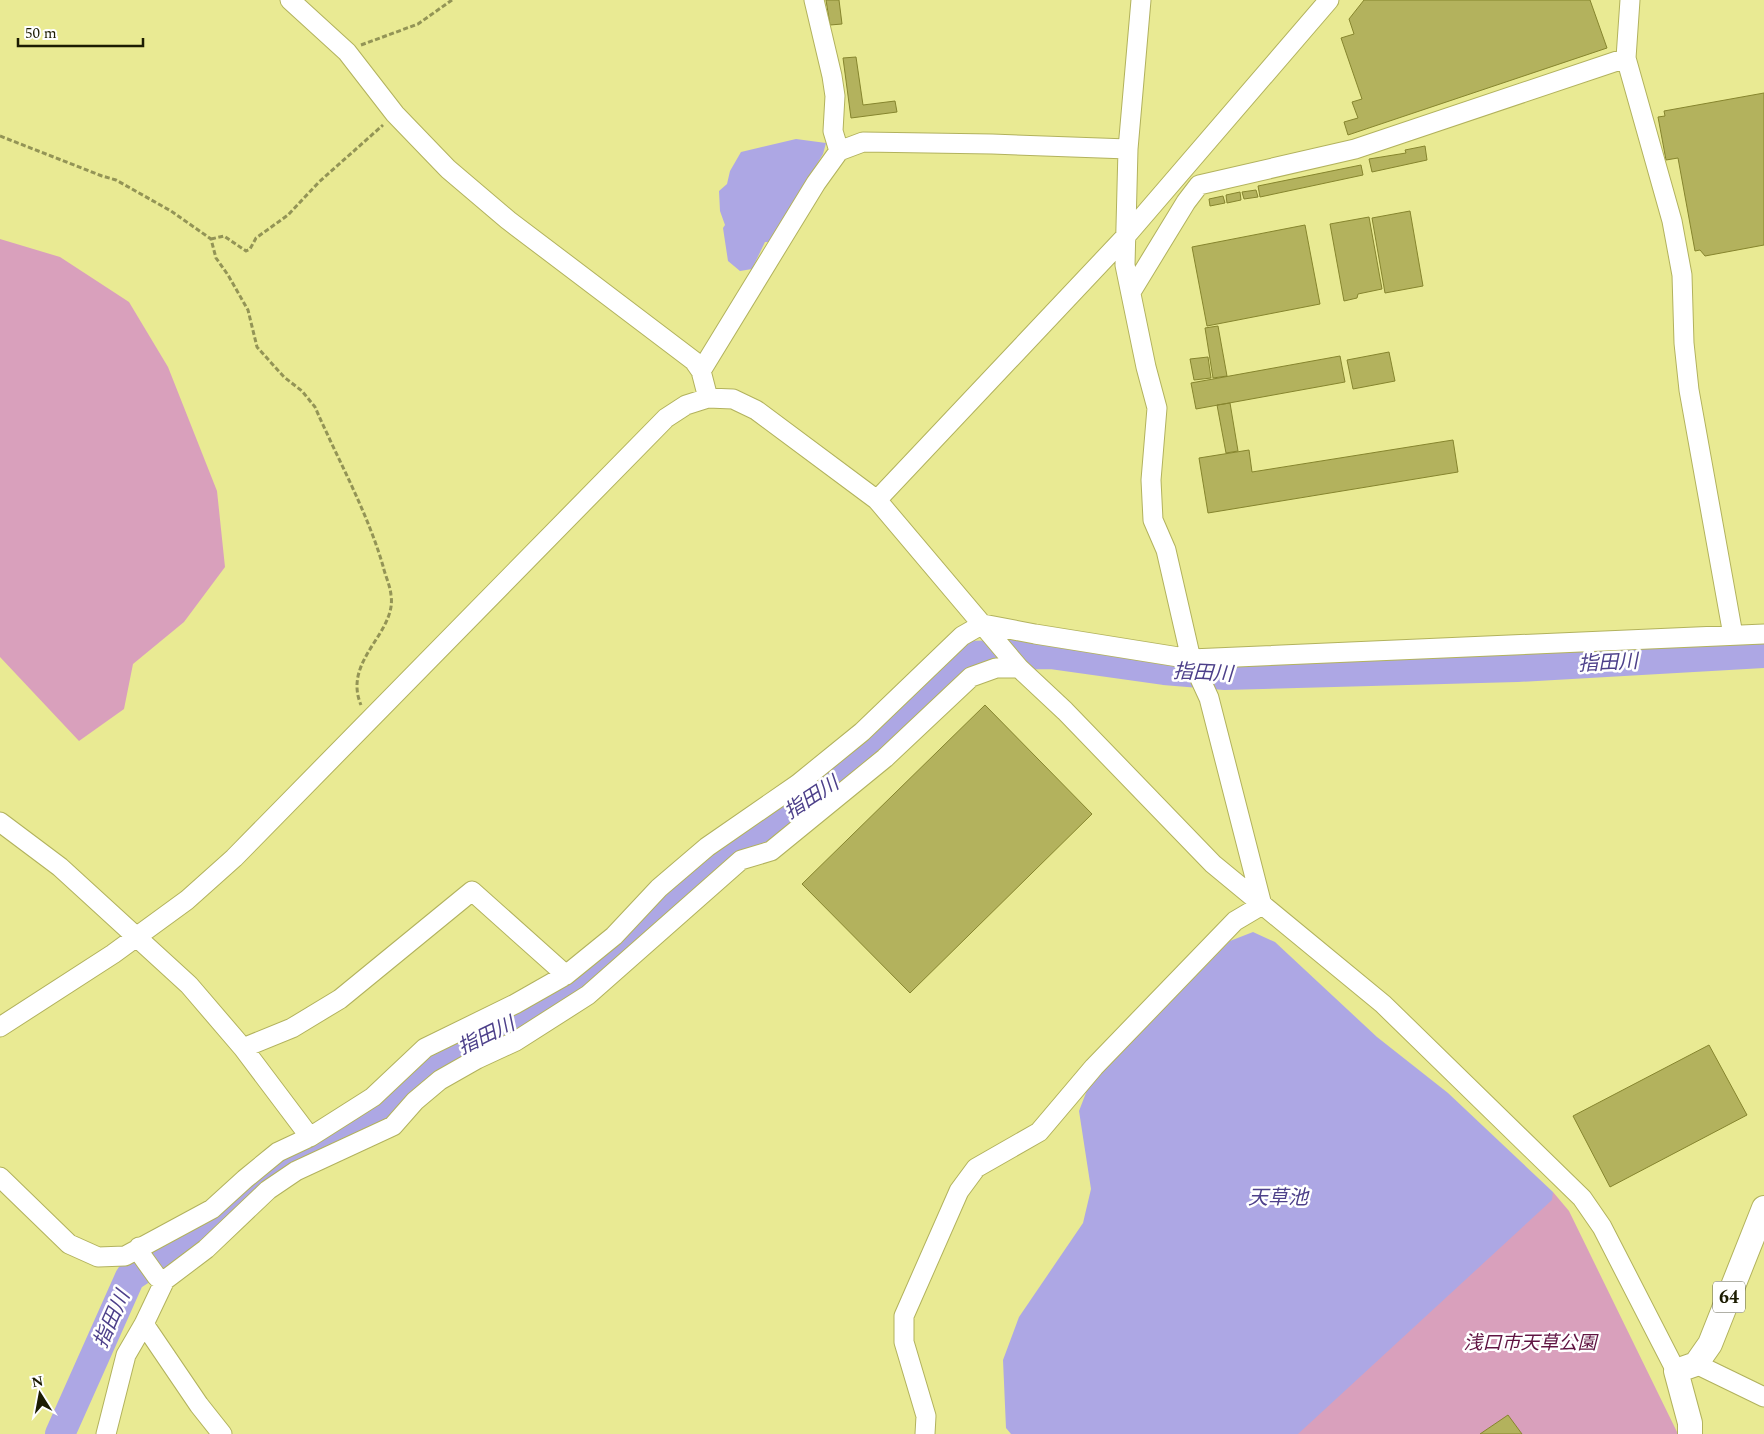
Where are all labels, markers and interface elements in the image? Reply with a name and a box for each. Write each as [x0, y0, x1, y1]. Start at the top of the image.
scale bar [18, 15, 142, 47]
text: 50 m [25, 22, 57, 45]
water label: 指田川 [1577, 646, 1641, 680]
water label: 指田川 [1172, 656, 1236, 690]
water label: 指田川 [778, 768, 847, 827]
water label: 指田川 [453, 1008, 522, 1063]
water label: 天草池 [1248, 1183, 1310, 1213]
road number: 64 [1713, 1281, 1745, 1312]
water label: 指田川 [86, 1284, 139, 1353]
park label: 浅口市天草公園 [1463, 1329, 1599, 1358]
north arrow [15, 1369, 65, 1419]
text: N [30, 1370, 45, 1393]

